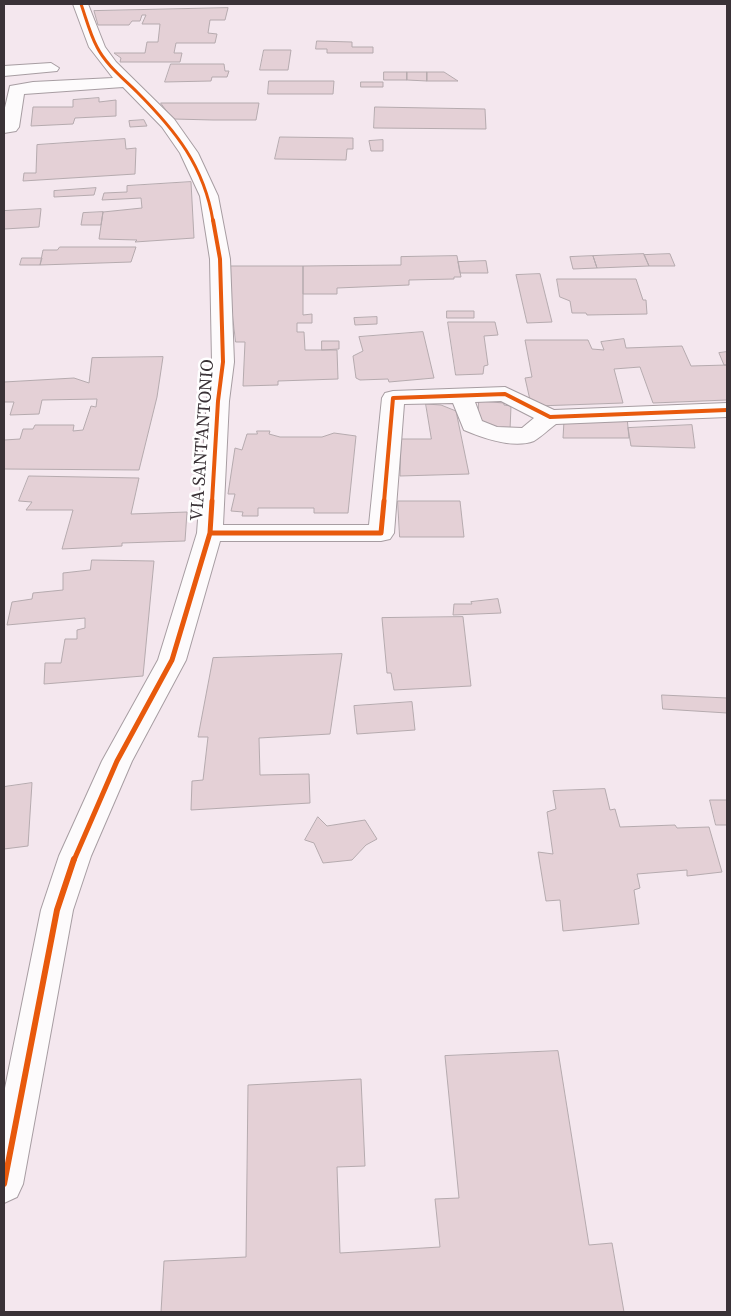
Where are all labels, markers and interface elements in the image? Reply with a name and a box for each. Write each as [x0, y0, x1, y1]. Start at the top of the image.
street label: VIA SANT'ANTONIO [187, 358, 219, 522]

